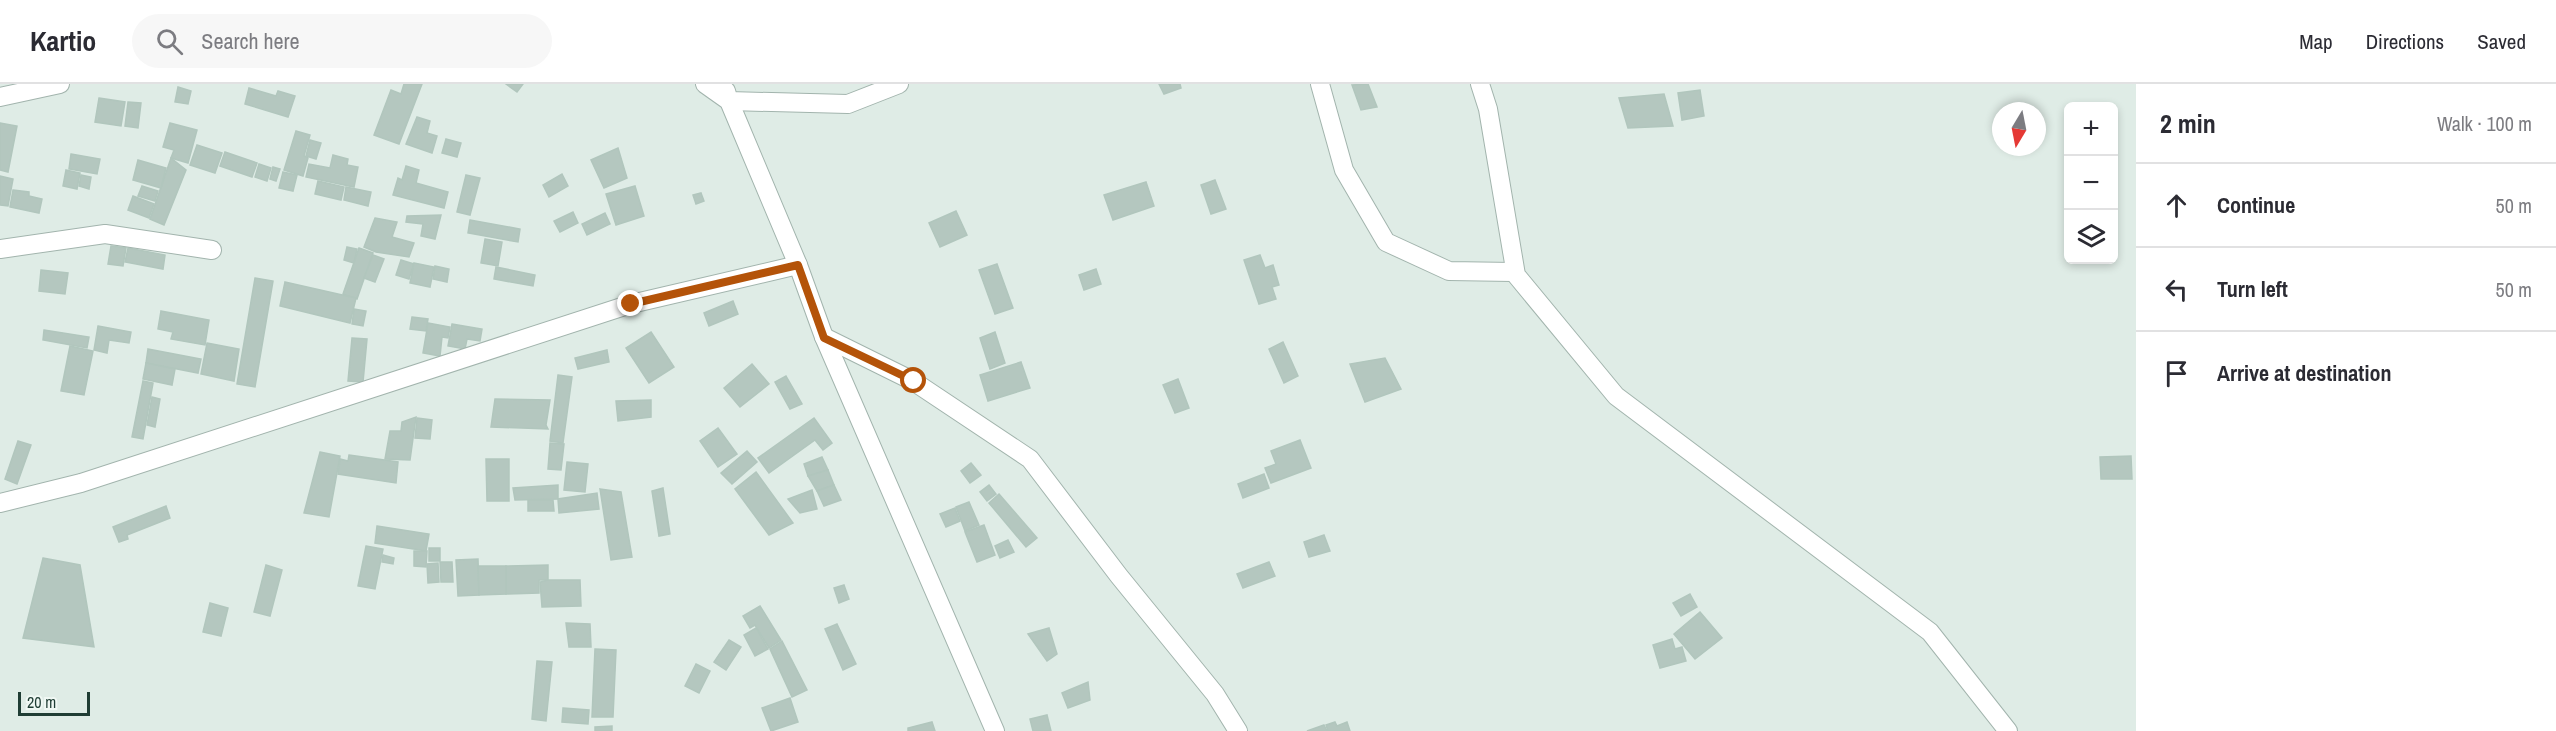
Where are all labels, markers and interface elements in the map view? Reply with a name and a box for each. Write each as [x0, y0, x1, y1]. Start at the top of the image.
search box [132, 14, 552, 68]
text: Kartio [30, 22, 96, 60]
icon: search [153, 25, 186, 58]
text: Search here [201, 26, 300, 56]
text: Map [2299, 27, 2333, 56]
text: Directions [2366, 27, 2444, 56]
text: Saved [2477, 27, 2526, 56]
north arrow [1992, 102, 2046, 156]
map controls [2064, 102, 2118, 264]
button: + [2064, 102, 2118, 156]
text: 2 min [2160, 106, 2216, 141]
text: Walk · 100 m [2437, 110, 2532, 137]
button: − [2064, 156, 2118, 210]
icon: ahead [2160, 189, 2193, 222]
text: Continue [2217, 190, 2295, 220]
text: 50 m [2496, 192, 2532, 219]
button: layers [2064, 210, 2118, 264]
icon: left [2160, 273, 2193, 306]
text: Turn left [2217, 274, 2288, 304]
text: 50 m [2496, 276, 2532, 303]
route end [617, 290, 643, 316]
icon: arrive [2160, 357, 2193, 390]
text: Arrive at destination [2217, 358, 2391, 388]
route start [900, 367, 926, 393]
scale bar [18, 689, 90, 716]
text: 20 m [27, 691, 56, 713]

